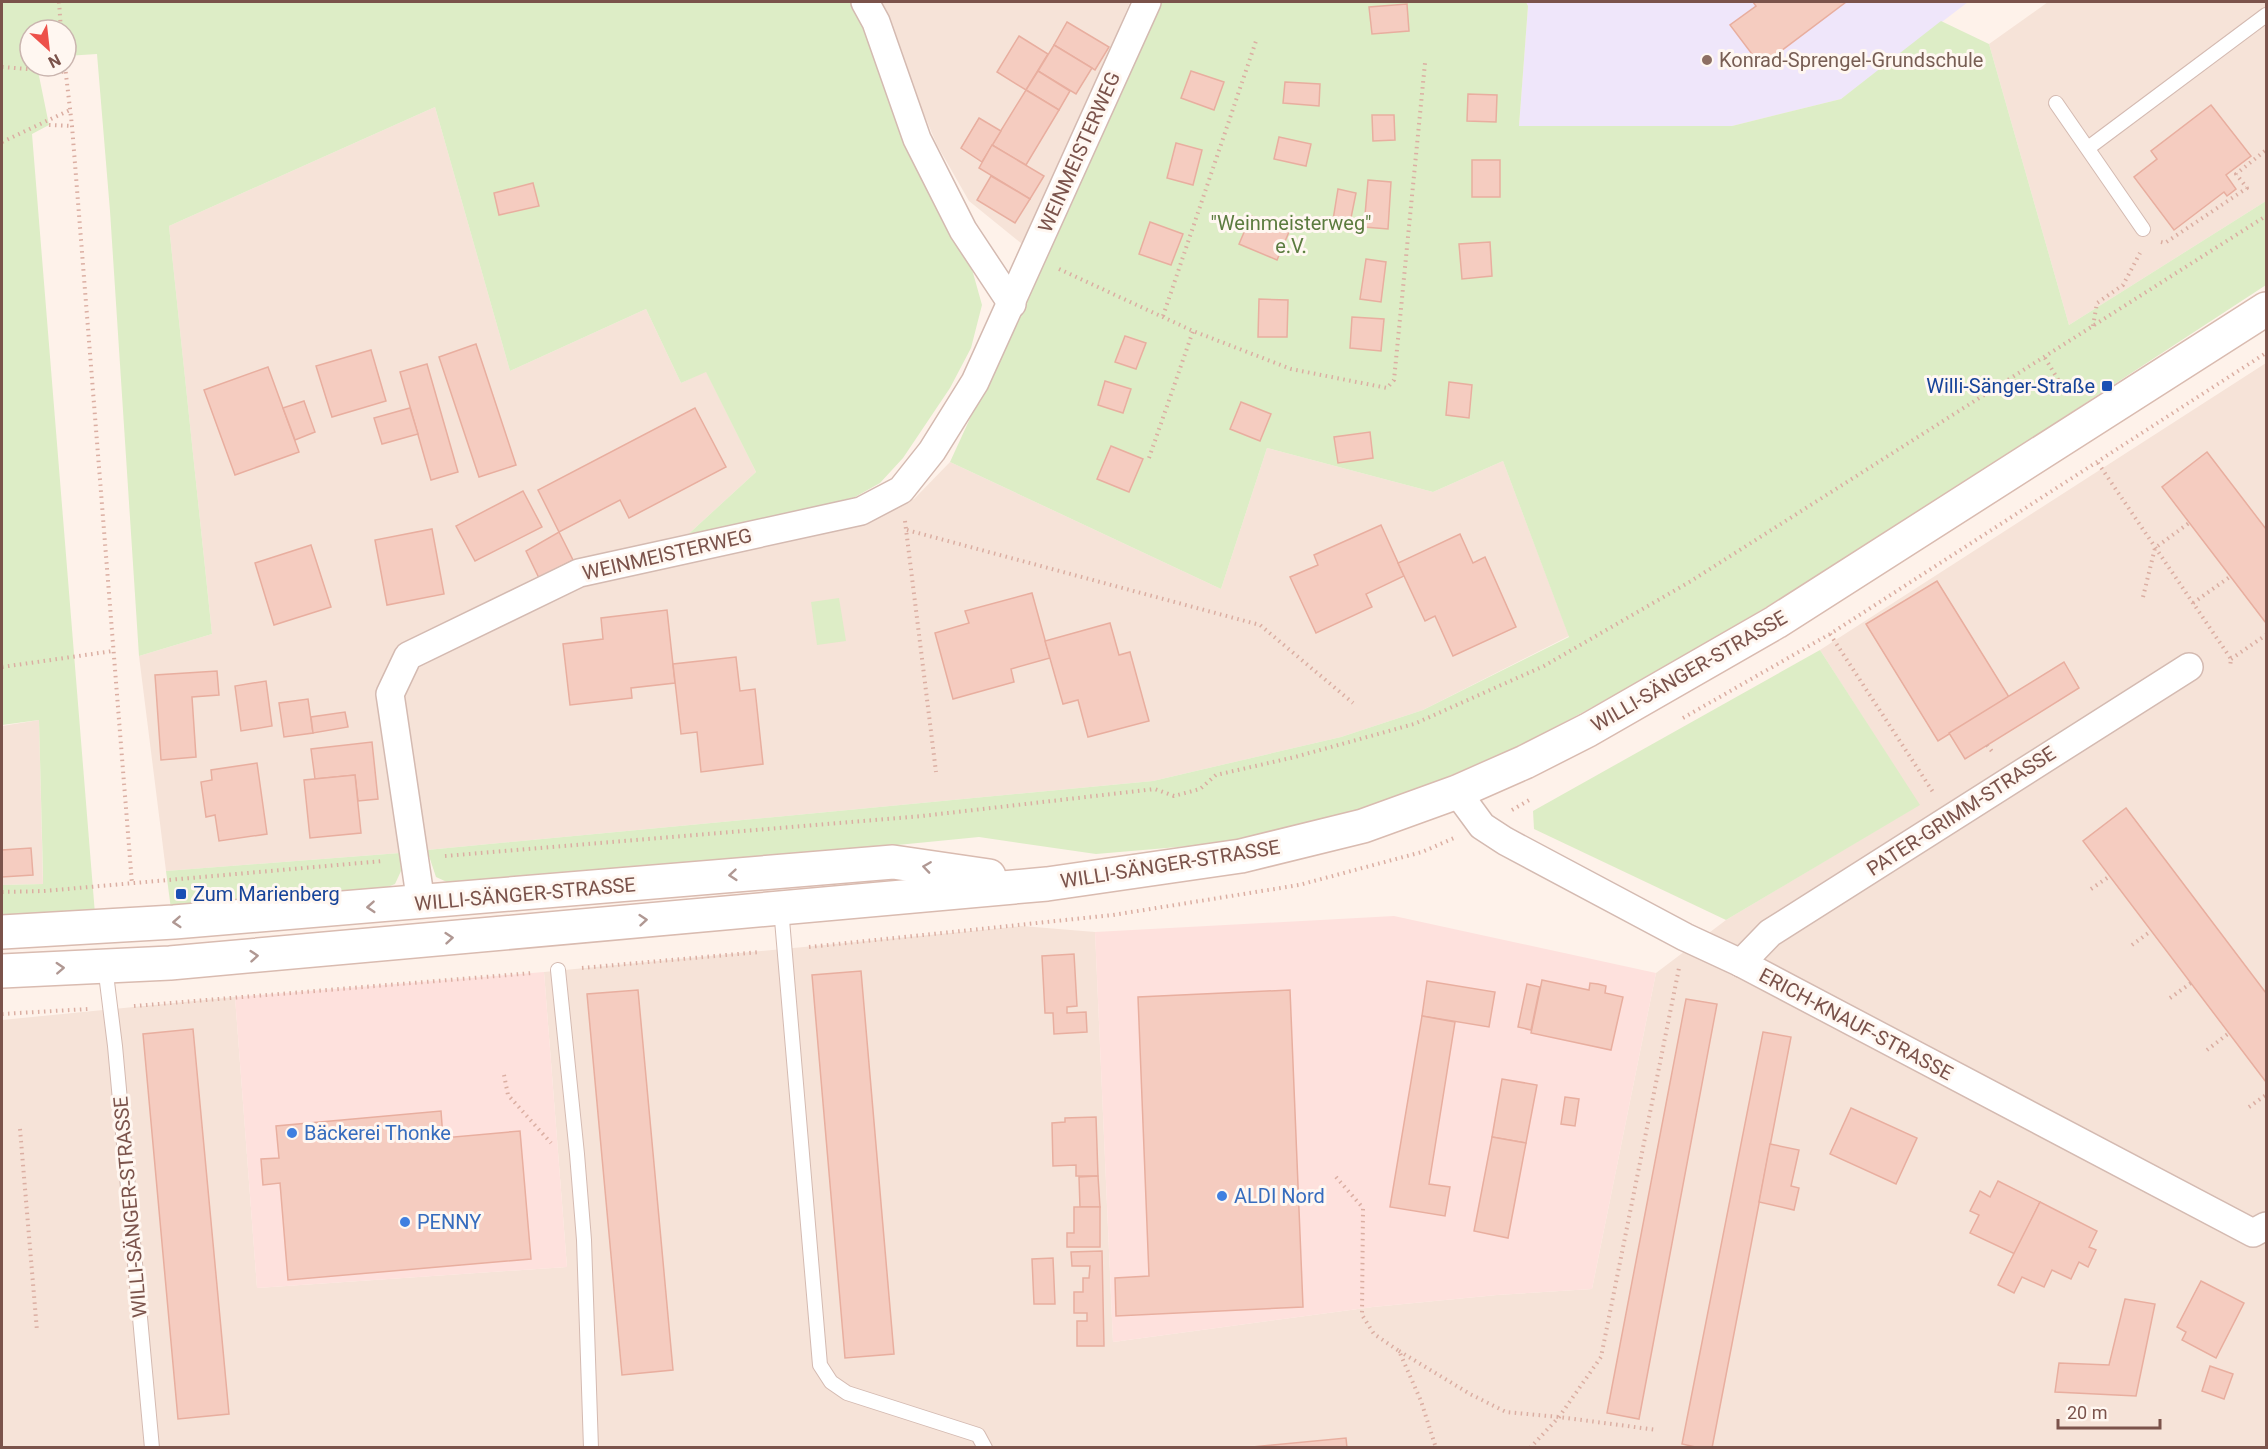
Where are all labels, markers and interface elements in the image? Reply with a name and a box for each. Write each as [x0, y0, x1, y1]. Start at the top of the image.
north arrow [18, 18, 78, 78]
place label: Konrad-Sprengel-Grundschule [1719, 48, 1983, 72]
text: N [45, 50, 64, 72]
marker: Konrad-Sprengel-Grundschule [1700, 53, 1714, 67]
street label: WEINMEISTERWEG [1033, 68, 1125, 236]
park label: "Weinmeisterweg" e.V. [1210, 211, 1372, 258]
place label: Willi-Sänger-Straße [1926, 374, 2095, 398]
marker: Willi-Sänger-Straße [2100, 379, 2114, 393]
street label: WEINMEISTERWEG [580, 523, 754, 585]
street label: WILLI-SÄNGER-STRASSE [1587, 605, 1791, 737]
street label: PATER-GRIMM-STRASSE [1862, 741, 2060, 881]
street label: WILLI-SÄNGER-STRASSE [1058, 835, 1282, 893]
one-way arrow [922, 862, 932, 874]
one-way arrow [728, 869, 737, 882]
street label: WILLI-SÄNGER-STRASSE [413, 872, 637, 916]
place label: Zum Marienberg [193, 882, 340, 906]
marker: Zum Marienberg [174, 887, 188, 901]
one-way arrow [367, 900, 376, 913]
one-way arrow [638, 914, 647, 927]
one-way arrow [172, 915, 181, 928]
one-way arrow [444, 932, 453, 945]
one-way arrow [250, 949, 259, 962]
one-way arrow [55, 962, 64, 975]
street label: ERICH-KNAUF-STRASSE [1755, 963, 1957, 1085]
street label: WILLI-SÄNGER-STRASSE [108, 1095, 152, 1319]
place label: Bäckerei Thonke [304, 1121, 451, 1145]
marker: Bäckerei Thonke [285, 1126, 299, 1140]
place label: ALDI Nord [1234, 1184, 1325, 1208]
marker: ALDI Nord [1215, 1189, 1229, 1203]
place label: PENNY [417, 1210, 481, 1234]
marker: PENNY [398, 1215, 412, 1229]
scale bar [2058, 1392, 2160, 1430]
text: 20 m [2067, 1402, 2107, 1423]

